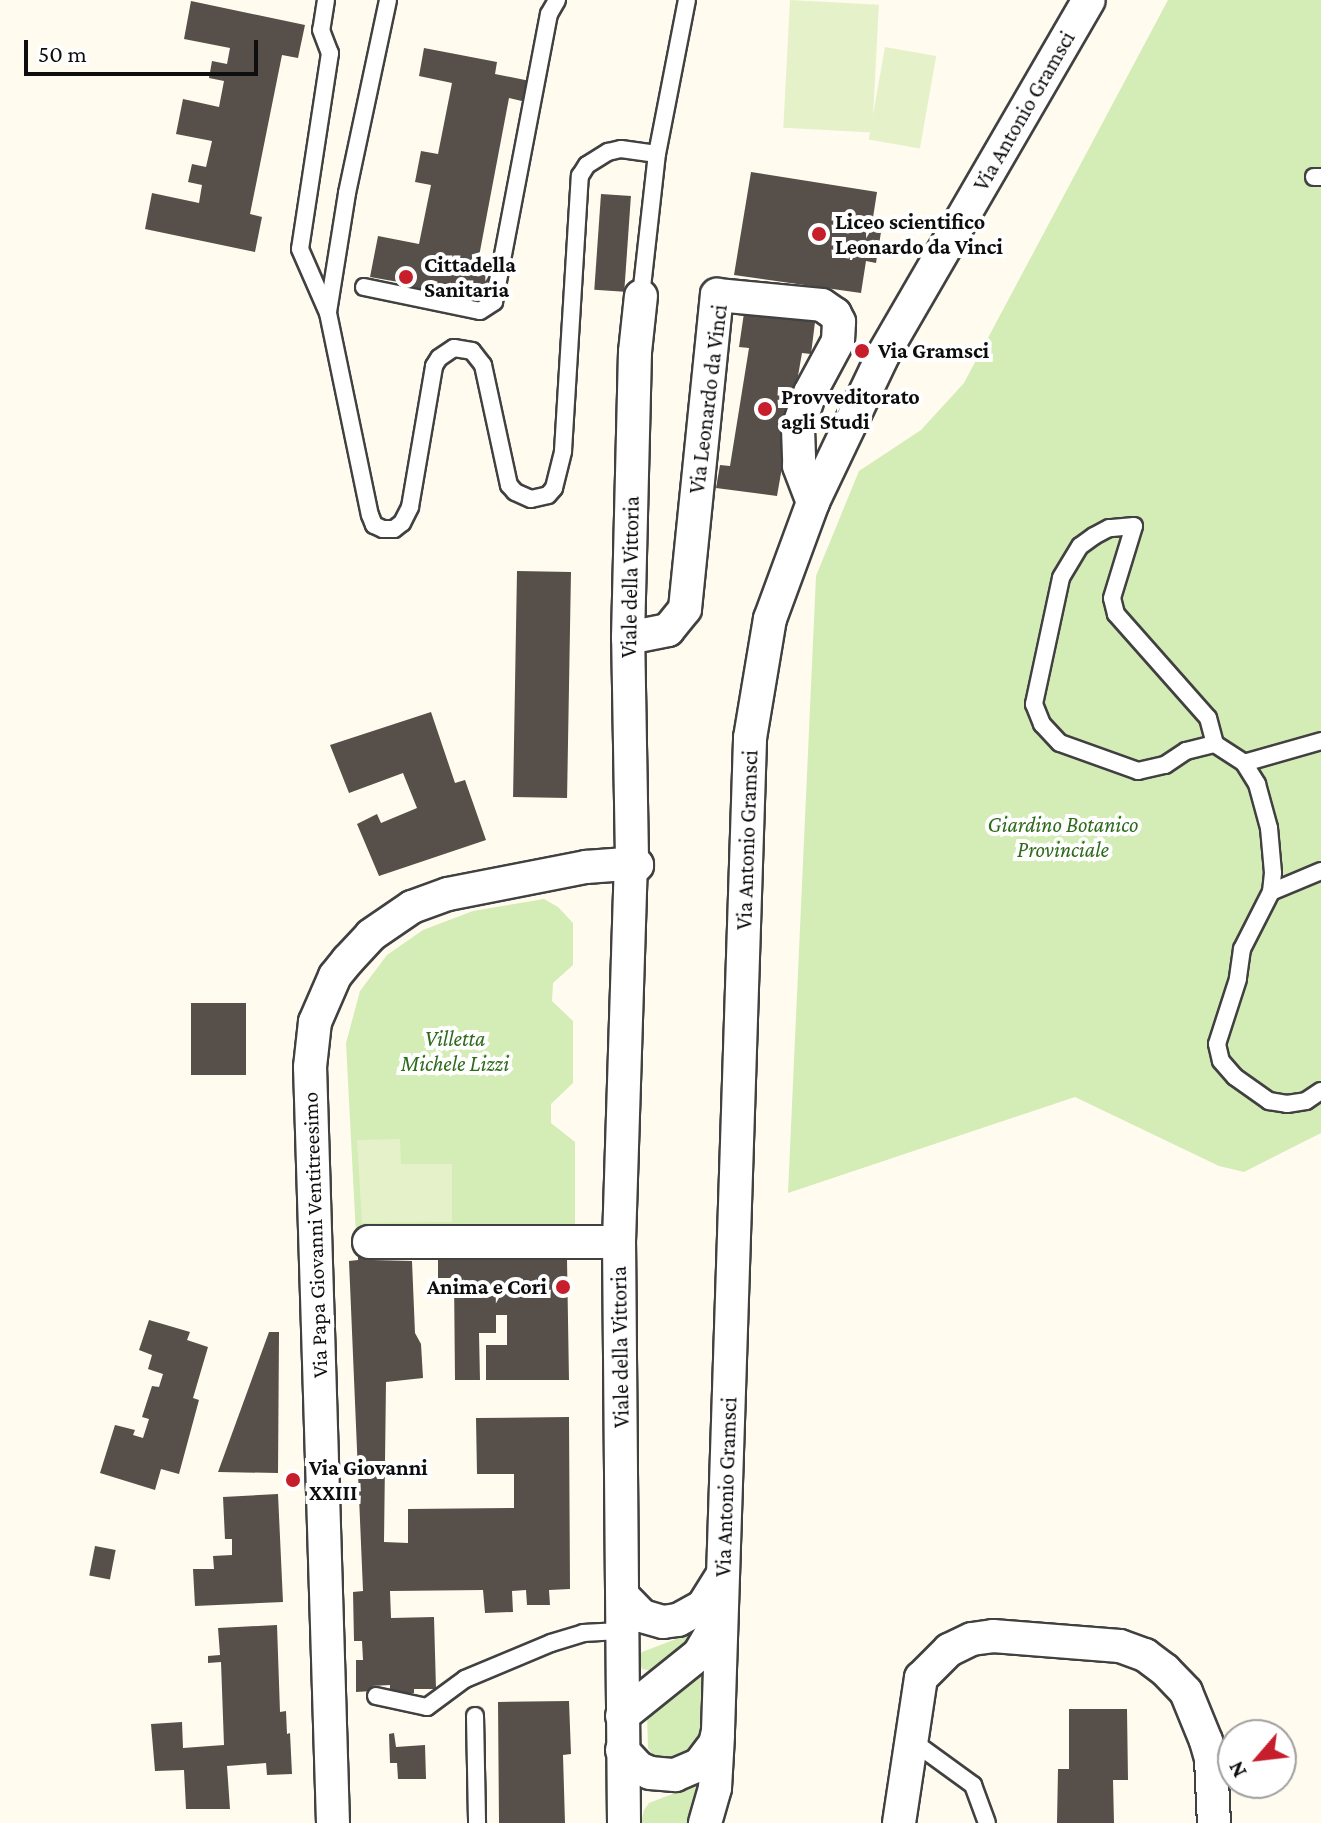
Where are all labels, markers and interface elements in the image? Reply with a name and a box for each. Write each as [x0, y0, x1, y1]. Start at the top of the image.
scale bar [28, 24, 262, 74]
street label: Via Antonio Gramsci [968, 26, 1080, 196]
text: 50 m [38, 40, 87, 67]
place label: Liceo scientifico Leonardo da Vinci [835, 208, 1003, 260]
marker: Liceo scientifico Leonardo da Vinci [810, 225, 828, 243]
place label: Cittadella Sanitaria [424, 251, 516, 302]
marker: Cittadella Sanitaria [395, 266, 417, 288]
street label: Via Leonardo da Vinci [683, 303, 733, 495]
place label: Via Gramsci [878, 338, 989, 364]
marker: Via Gramsci [853, 342, 871, 360]
place label: Provveditorato agli Studi [781, 383, 920, 434]
marker: Provveditorato agli Studi [756, 400, 774, 418]
street label: Viale della Vittoria [615, 496, 645, 658]
street label: Via Antonio Gramsci [731, 750, 763, 930]
park label: Giardino Botanico Provinciale [988, 811, 1138, 862]
park label: Villetta Michele Lizzi [401, 1025, 509, 1076]
street label: Via Papa Giovanni Ventitreesimo [297, 1091, 333, 1379]
street label: Viale della Vittoria [605, 1266, 635, 1428]
place label: Anima e Cori [427, 1274, 547, 1300]
marker: Anima e Cori [554, 1278, 572, 1296]
street label: Via Antonio Gramsci [710, 1397, 742, 1577]
place label: Via Giovanni XXIII [309, 1454, 428, 1506]
marker: Via Giovanni XXIII [284, 1471, 302, 1489]
north arrow [1217, 1719, 1297, 1799]
text: N [1223, 1757, 1252, 1782]

